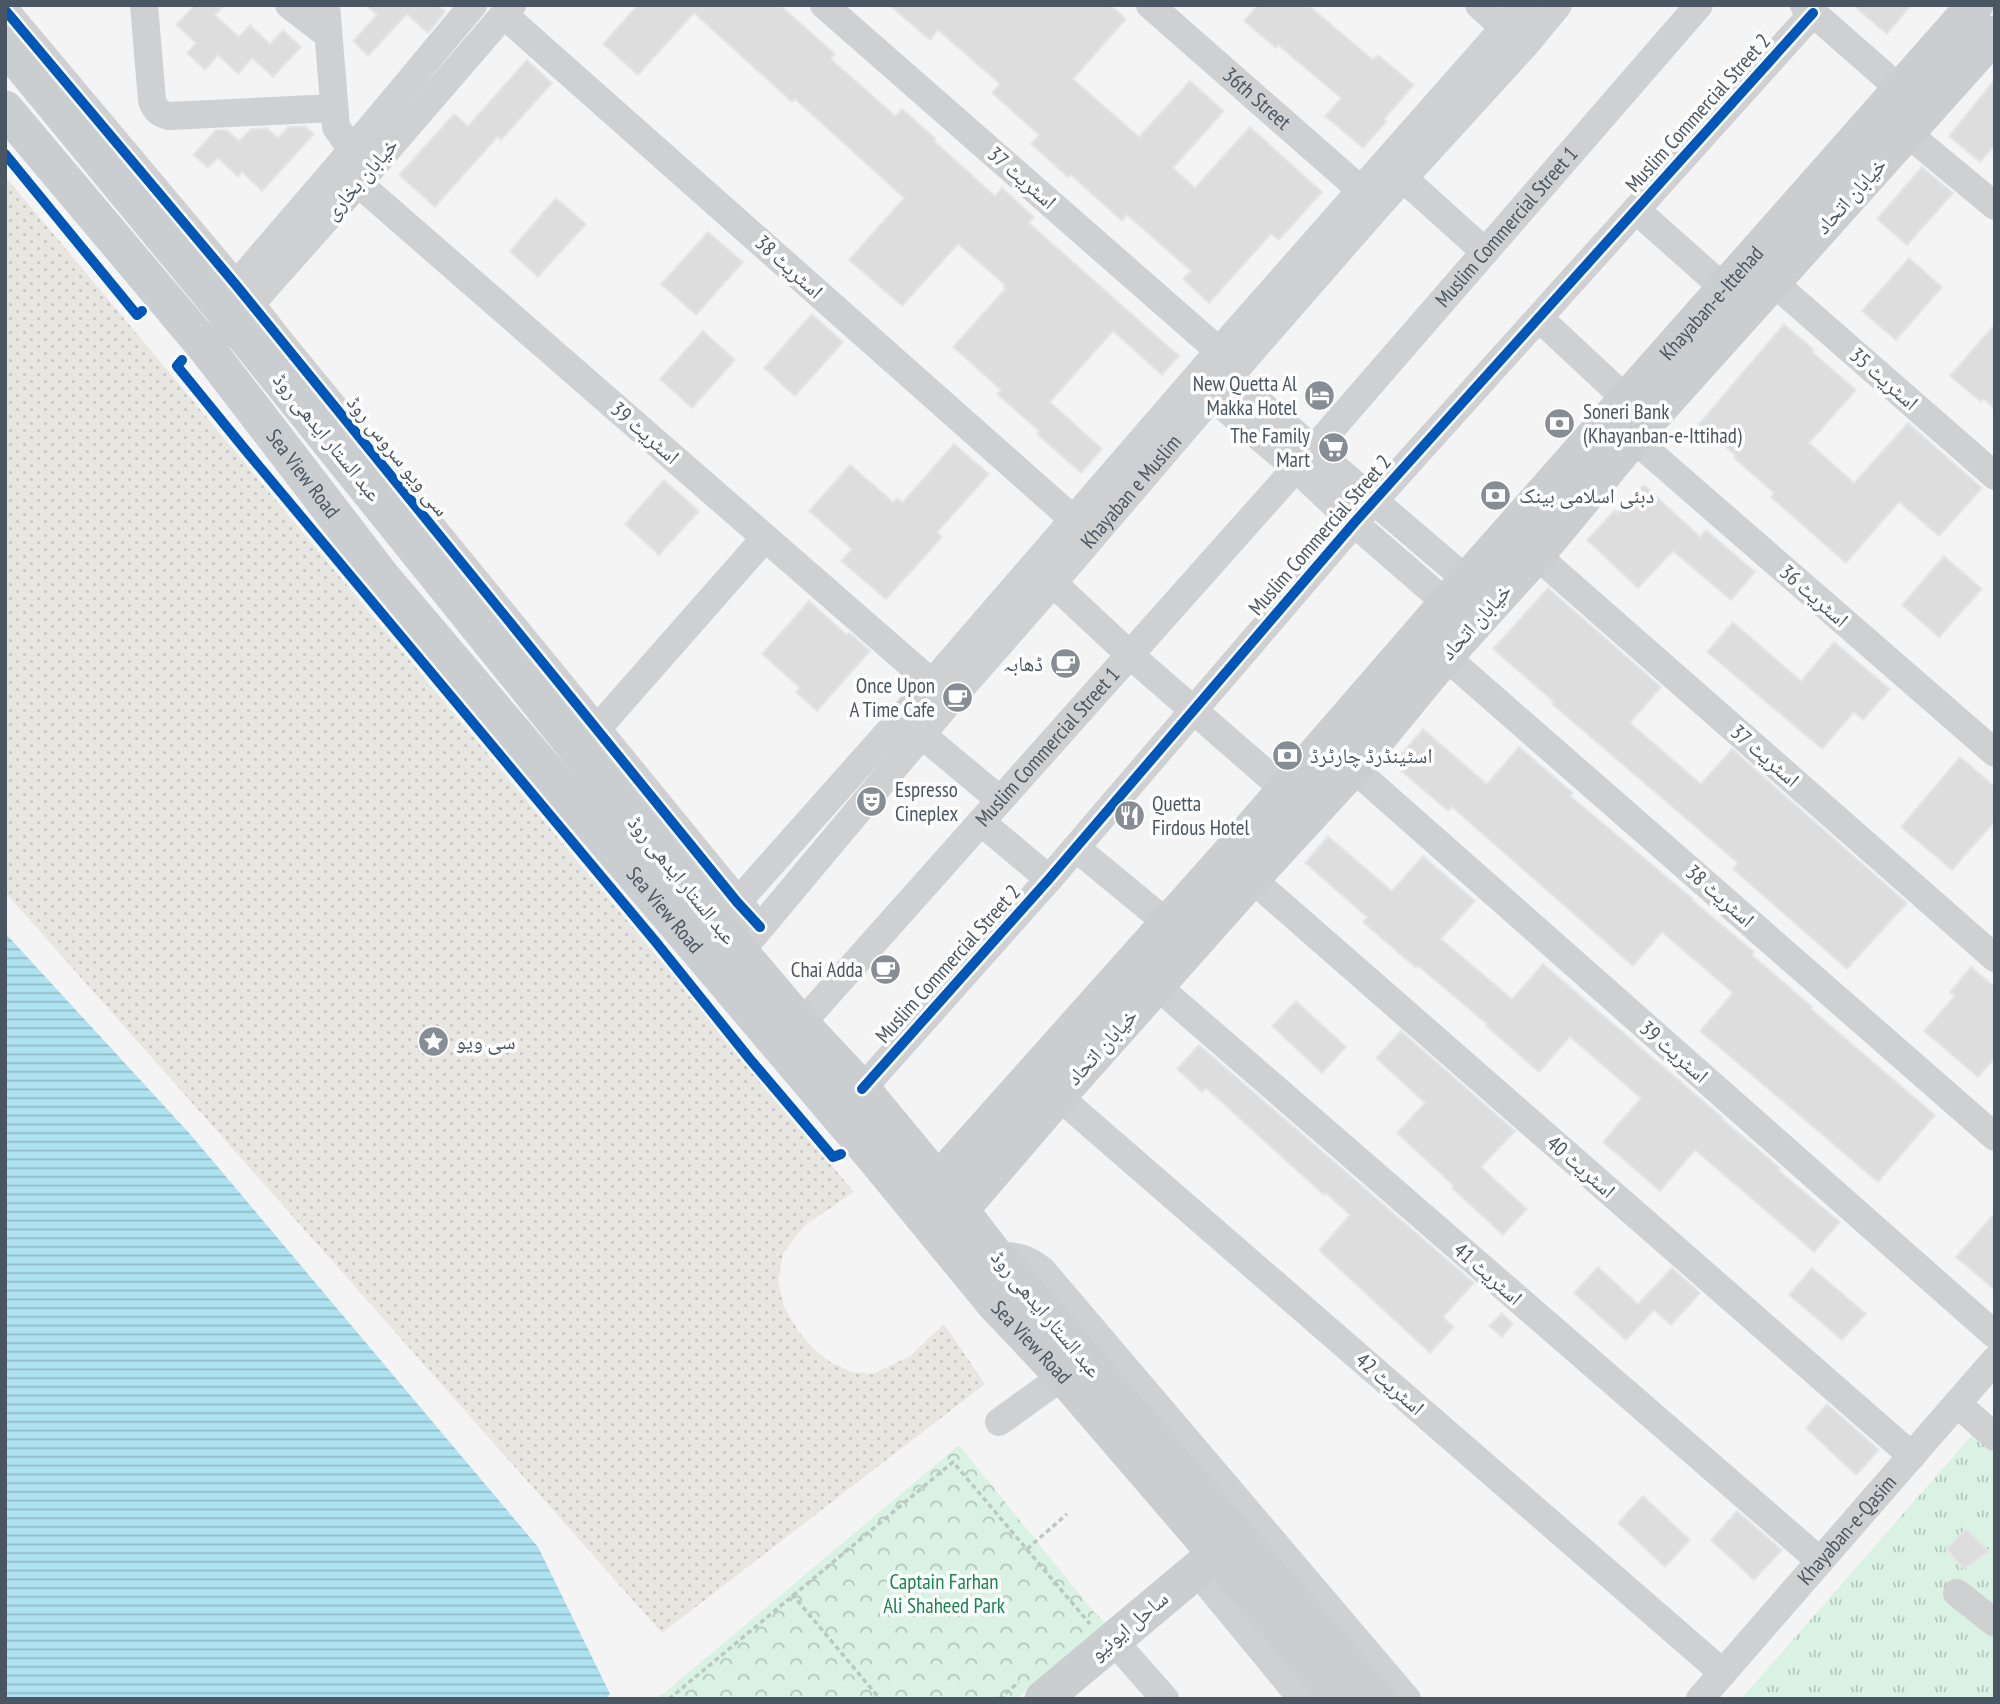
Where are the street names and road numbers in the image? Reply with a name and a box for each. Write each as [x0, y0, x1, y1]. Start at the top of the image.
street label: Muslim Commercial Street 2 [1619, 28, 1776, 198]
street label: 36th Street [1217, 61, 1297, 136]
street label: خیابان بخاری [318, 132, 404, 225]
street label: اسٹریٹ 37 [982, 140, 1062, 215]
street label: Muslim Commercial Street 1 [1429, 141, 1583, 313]
street label: خیابان اتحاد [1809, 152, 1892, 240]
street label: اسٹریٹ 38 [750, 229, 829, 304]
street label: Khayaban-e-Ittehad [1654, 240, 1769, 366]
street label: اسٹریٹ 35 [1844, 341, 1924, 416]
street label: عبد الستار ایدھی روڈ [267, 367, 388, 507]
street label: سی ویو سروس روڈ [341, 389, 456, 522]
street label: اسٹریٹ 39 [605, 395, 685, 470]
street label: Sea View Road [260, 424, 346, 523]
street label: Khayaban e Muslim [1074, 429, 1187, 554]
street label: Muslim Commercial Street 2 [1242, 449, 1397, 621]
street label: اسٹریٹ 36 [1774, 558, 1854, 633]
street label: خیابان اتحاد [1434, 578, 1517, 666]
street label: Muslim Commercial Street 1 [969, 661, 1125, 832]
street label: اسٹریٹ 37 [1725, 718, 1805, 793]
street label: عبد الستار ایدھی روڈ [622, 810, 743, 950]
street label: اسٹریٹ 38 [1680, 858, 1760, 933]
street label: Sea View Road [621, 861, 709, 959]
street label: Muslim Commercial Street 2 [869, 879, 1026, 1049]
street label: خیابان اتحاد [1060, 1003, 1143, 1091]
street label: اسٹریٹ 39 [1634, 1014, 1714, 1089]
street label: اسٹریٹ 40 [1541, 1129, 1621, 1204]
street label: اسٹریٹ 41 [1448, 1236, 1528, 1311]
street label: عبد الستار ایدھی روڈ [985, 1244, 1108, 1383]
street label: Sea View Road [986, 1295, 1078, 1389]
street label: اسٹریٹ 42 [1350, 1346, 1430, 1421]
street label: Khayaban-e-Qasim [1791, 1469, 1902, 1590]
street label: ساحل ایونیو [1084, 1585, 1174, 1666]

